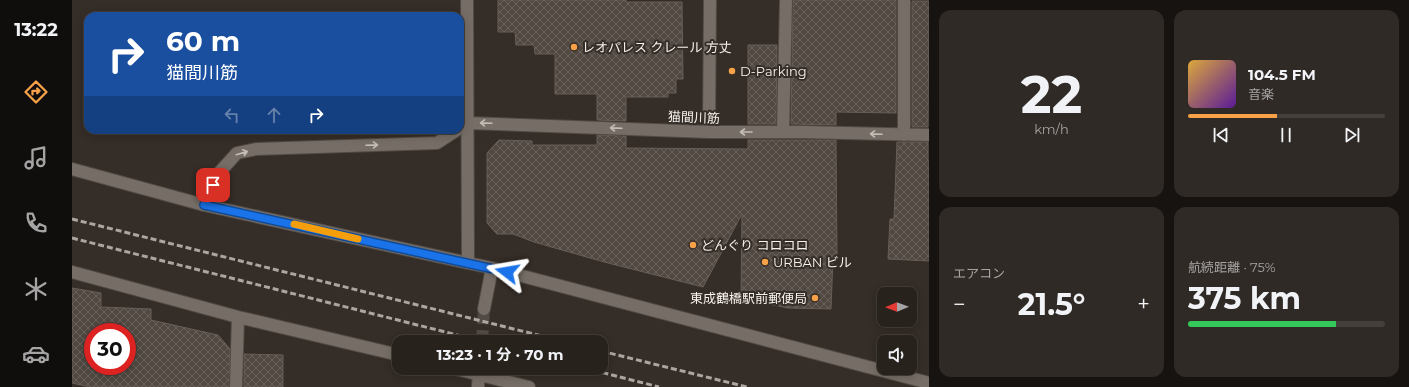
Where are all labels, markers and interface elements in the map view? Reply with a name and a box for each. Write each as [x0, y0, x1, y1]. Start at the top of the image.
text: 13:22 [14, 19, 58, 41]
text: 60 m [166, 24, 240, 58]
icon: right [100, 28, 152, 80]
place label: レオパレス クレール 方丈 [582, 39, 732, 55]
marker: レオパレス クレール 方丈 [569, 42, 579, 52]
text: 猫間川筋 [166, 62, 238, 84]
place label: D-Parking [740, 63, 807, 79]
text: 22 [1021, 63, 1082, 126]
text: 104.5 FM [1248, 65, 1316, 84]
marker: D-Parking [727, 66, 737, 76]
icon: directions [22, 78, 50, 106]
text: 音楽 [1248, 86, 1274, 102]
icon: left [221, 104, 243, 126]
icon: ahead [263, 104, 285, 126]
icon: right [305, 104, 327, 126]
street label: 猫間川筋 [668, 108, 720, 126]
one-way arrow [480, 120, 493, 127]
text: km/h [1034, 121, 1069, 137]
icon: previous [1210, 124, 1232, 146]
icon: pause [1275, 124, 1297, 146]
icon: next [1341, 124, 1363, 146]
one-way arrow [610, 125, 623, 132]
one-way arrow [740, 128, 753, 136]
one-way arrow [870, 130, 883, 138]
one-way arrow [365, 141, 378, 149]
icon: music [22, 144, 50, 172]
one-way arrow [236, 148, 249, 156]
pin [196, 168, 230, 202]
icon: arrive [202, 174, 224, 196]
icon: phone [22, 209, 50, 237]
place label: どんぐり コロコロ [701, 237, 808, 253]
marker: どんぐり コロコロ [688, 240, 698, 250]
position arrow [486, 251, 528, 293]
place label: URBAN ビル [773, 254, 852, 270]
marker: URBAN ビル [760, 257, 770, 267]
text: 航続距離 · 75% [1188, 259, 1276, 275]
text: エアコン [953, 265, 1005, 281]
icon: climate [22, 275, 50, 303]
text: 375 km [1188, 280, 1301, 317]
text: 21.5° [1018, 286, 1085, 323]
north arrow [877, 287, 917, 327]
map controls [877, 287, 917, 375]
place label: 東成鶴橋駅前郵便局 [690, 290, 807, 306]
text: − [953, 291, 966, 318]
text: + [1137, 291, 1150, 318]
marker: 東成鶴橋駅前郵便局 [810, 293, 820, 303]
speed limit sign: 30 [84, 323, 136, 375]
button: sound [877, 335, 917, 375]
icon: car [22, 340, 50, 368]
text: 13:23 · 1 分 · 70 m [437, 345, 563, 364]

